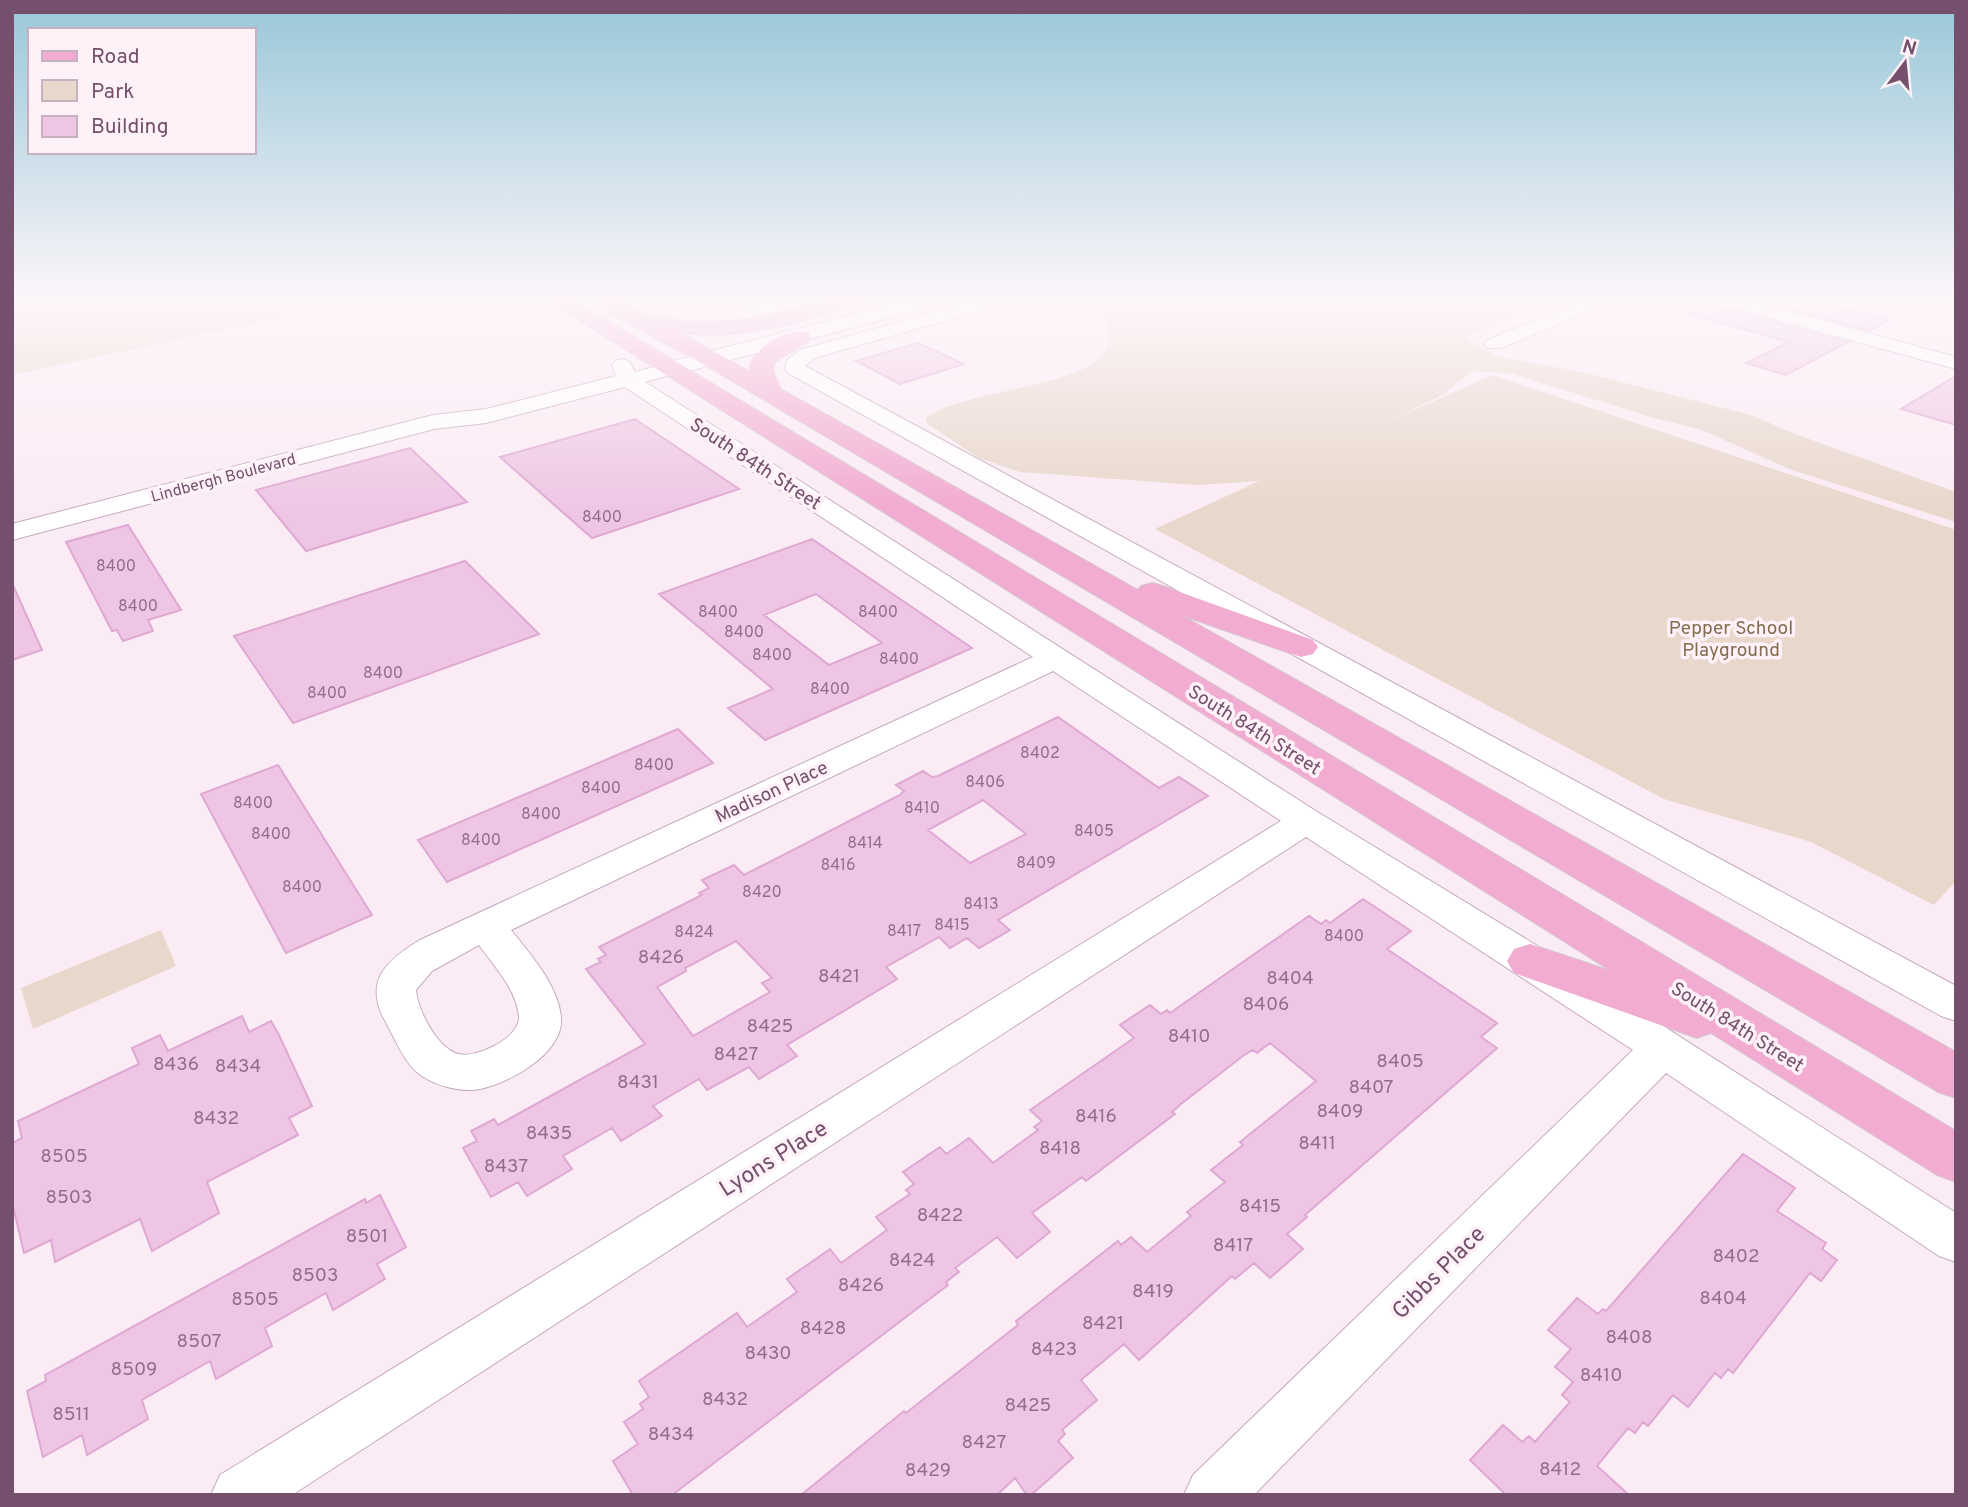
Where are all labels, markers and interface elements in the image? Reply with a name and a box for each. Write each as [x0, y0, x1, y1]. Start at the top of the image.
legend [28, 28, 256, 154]
north arrow [1870, 28, 1940, 98]
text: N [1899, 35, 1919, 62]
text: Road [91, 44, 140, 71]
text: Park [91, 79, 134, 106]
text: Building [91, 114, 169, 141]
street label: South 84th Street [685, 413, 825, 516]
street label: Lindbergh Boulevard [149, 450, 298, 508]
house number: 8400 [582, 508, 622, 528]
house number: 8400 [96, 557, 136, 577]
house number: 8400 [118, 597, 158, 617]
house number: 8400 [698, 603, 738, 623]
house number: 8400 [858, 603, 898, 623]
park label: Pepper School Playground [1669, 617, 1793, 663]
house number: 8400 [724, 623, 764, 643]
house number: 8400 [752, 646, 792, 666]
house number: 8400 [879, 650, 919, 670]
house number: 8400 [363, 664, 403, 684]
house number: 8400 [810, 680, 850, 700]
street label: South 84th Street [1183, 680, 1325, 781]
house number: 8400 [307, 684, 347, 704]
house number: 8402 [1020, 744, 1060, 764]
house number: 8400 [634, 756, 674, 776]
street label: Madison Place [711, 756, 832, 829]
house number: 8406 [965, 773, 1005, 793]
house number: 8400 [581, 779, 621, 799]
house number: 8400 [233, 794, 273, 814]
house number: 8410 [904, 799, 940, 819]
house number: 8400 [521, 805, 561, 825]
house number: 8405 [1074, 822, 1114, 842]
house number: 8400 [251, 825, 291, 845]
house number: 8400 [461, 831, 501, 851]
house number: 8414 [847, 834, 883, 854]
house number: 8409 [1016, 854, 1056, 874]
house number: 8416 [820, 856, 856, 876]
house number: 8400 [282, 878, 322, 898]
house number: 8420 [742, 883, 782, 903]
house number: 8413 [963, 895, 999, 915]
house number: 8415 [934, 916, 970, 936]
house number: 8417 [887, 922, 921, 942]
house number: 8424 [674, 923, 714, 943]
house number: 8400 [1324, 927, 1364, 947]
house number: 8426 [638, 946, 684, 970]
house number: 8421 [818, 965, 860, 989]
house number: 8404 [1266, 967, 1314, 991]
street label: South 84th Street [1666, 977, 1808, 1078]
house number: 8406 [1243, 993, 1289, 1017]
house number: 8425 [747, 1015, 793, 1039]
house number: 8410 [1168, 1025, 1210, 1049]
house number: 8427 [714, 1043, 758, 1067]
house number: 8405 [1376, 1050, 1424, 1074]
house number: 8436 [153, 1053, 199, 1077]
house number: 8434 [215, 1055, 261, 1079]
house number: 8431 [617, 1071, 659, 1095]
house number: 8407 [1349, 1076, 1394, 1100]
house number: 8409 [1317, 1100, 1363, 1124]
house number: 8416 [1075, 1105, 1117, 1129]
house number: 8432 [193, 1107, 239, 1131]
street label: Lyons Place [715, 1115, 834, 1205]
house number: 8435 [526, 1122, 572, 1146]
house number: 8411 [1298, 1132, 1336, 1156]
house number: 8418 [1039, 1137, 1081, 1161]
house number: 8505 [40, 1145, 88, 1169]
house number: 8437 [484, 1155, 528, 1179]
house number: 8503 [45, 1186, 93, 1210]
house number: 8415 [1239, 1195, 1281, 1219]
house number: 8422 [917, 1204, 963, 1228]
street label: Gibbs Place [1387, 1221, 1493, 1327]
house number: 8501 [346, 1225, 388, 1249]
house number: 8417 [1213, 1234, 1253, 1258]
house number: 8402 [1712, 1245, 1760, 1269]
house number: 8424 [889, 1249, 935, 1273]
house number: 8503 [291, 1264, 339, 1288]
house number: 8426 [838, 1274, 884, 1298]
house number: 8419 [1132, 1280, 1174, 1304]
house number: 8404 [1699, 1287, 1747, 1311]
house number: 8505 [231, 1288, 279, 1312]
house number: 8421 [1082, 1312, 1124, 1336]
house number: 8428 [800, 1317, 846, 1341]
house number: 8408 [1605, 1326, 1653, 1350]
house number: 8507 [177, 1330, 222, 1354]
house number: 8423 [1031, 1338, 1077, 1362]
house number: 8430 [745, 1342, 791, 1366]
house number: 8509 [111, 1358, 157, 1382]
house number: 8410 [1580, 1364, 1622, 1388]
house number: 8432 [702, 1388, 748, 1412]
house number: 8425 [1005, 1394, 1051, 1418]
house number: 8511 [52, 1403, 90, 1427]
house number: 8434 [648, 1423, 694, 1447]
house number: 8427 [962, 1431, 1006, 1455]
house number: 8412 [1539, 1458, 1581, 1482]
house number: 8429 [905, 1459, 951, 1483]

